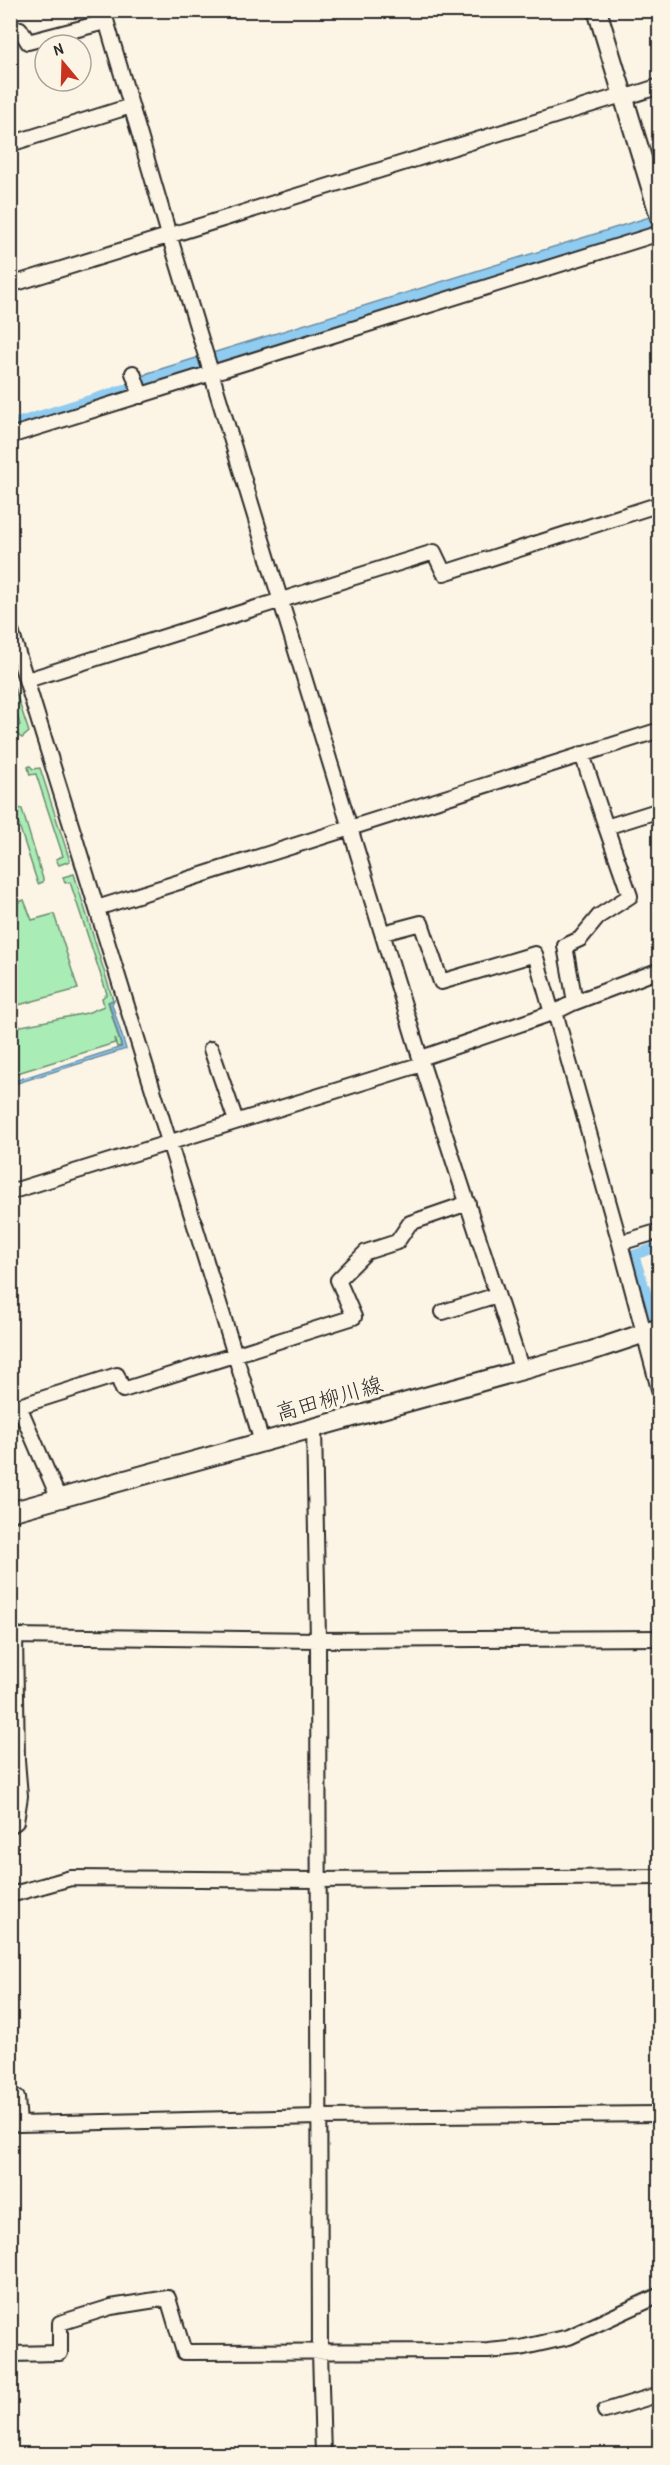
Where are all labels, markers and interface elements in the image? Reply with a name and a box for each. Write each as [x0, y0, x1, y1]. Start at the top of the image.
north arrow [33, 33, 93, 93]
text: N [51, 37, 66, 61]
street label: 高田柳川線 [272, 1368, 386, 1428]

